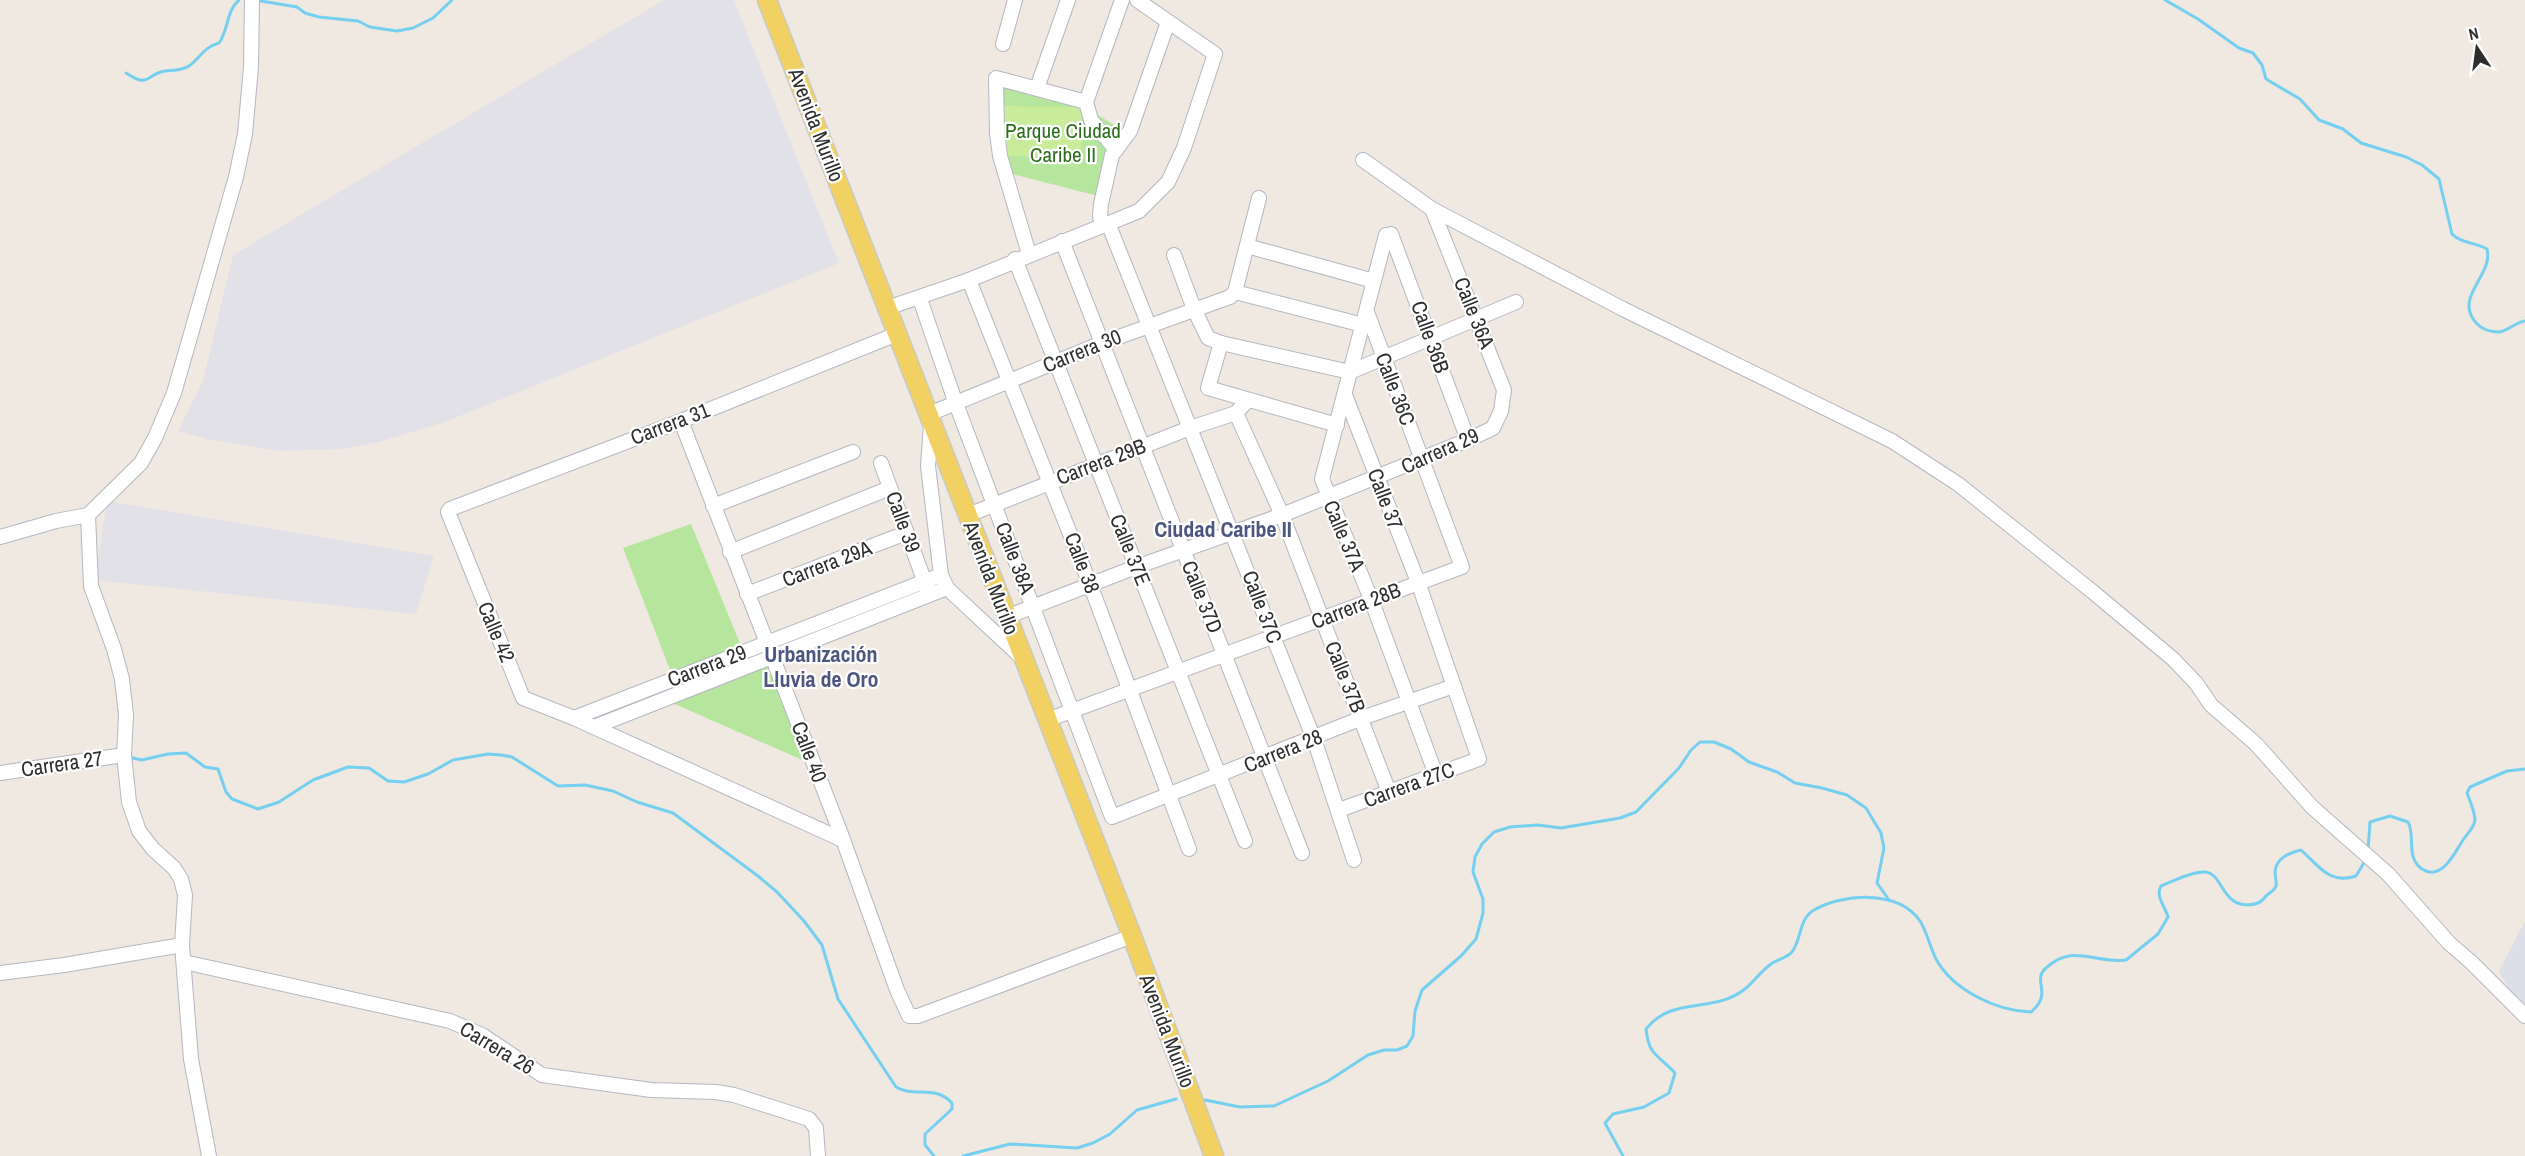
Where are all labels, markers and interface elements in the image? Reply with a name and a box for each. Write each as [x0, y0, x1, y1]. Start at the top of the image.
north arrow [2447, 18, 2507, 78]
text: N [2467, 22, 2481, 45]
street label: Avenida Murillo [781, 63, 851, 186]
park label: Parque Ciudad Caribe II [1005, 116, 1121, 169]
street label: Calle 36A [1447, 273, 1502, 353]
street label: Calle 36B [1404, 297, 1457, 377]
street label: Carrera 30 [1038, 322, 1125, 379]
street label: Calle 36C [1368, 348, 1423, 429]
street label: Carrera 31 [626, 395, 714, 452]
street label: Carrera 29 [1396, 421, 1483, 481]
street label: Carrera 29B [1052, 431, 1150, 492]
street label: Calle 37 [1361, 464, 1410, 534]
street label: Calle 39 [879, 487, 928, 556]
street label: Calle 37A [1317, 496, 1373, 576]
street label: Calle 37E [1103, 510, 1158, 590]
district label: Ciudad Caribe II [1154, 514, 1292, 544]
street label: Avenida Murillo [956, 516, 1026, 639]
street label: Calle 38A [989, 518, 1043, 598]
street label: Calle 38 [1058, 528, 1107, 598]
street label: Carrera 29A [778, 533, 876, 594]
street label: Calle 37D [1175, 556, 1230, 637]
street label: Calle 37C [1235, 566, 1290, 647]
street label: Carrera 28B [1307, 575, 1405, 636]
street label: Calle 42 [471, 597, 522, 667]
street label: Carrera 29 [663, 637, 750, 694]
street label: Calle 37B [1318, 637, 1373, 717]
district label: Urbanización Lluvia de Oro [763, 639, 879, 694]
street label: Calle 40 [785, 717, 834, 787]
street label: Carrera 28 [1239, 722, 1326, 779]
street label: Carrera 27 [19, 743, 105, 784]
street label: Carrera 27C [1359, 755, 1458, 814]
street label: Avenida Murillo [1132, 969, 1202, 1092]
street label: Carrera 26 [455, 1014, 540, 1081]

